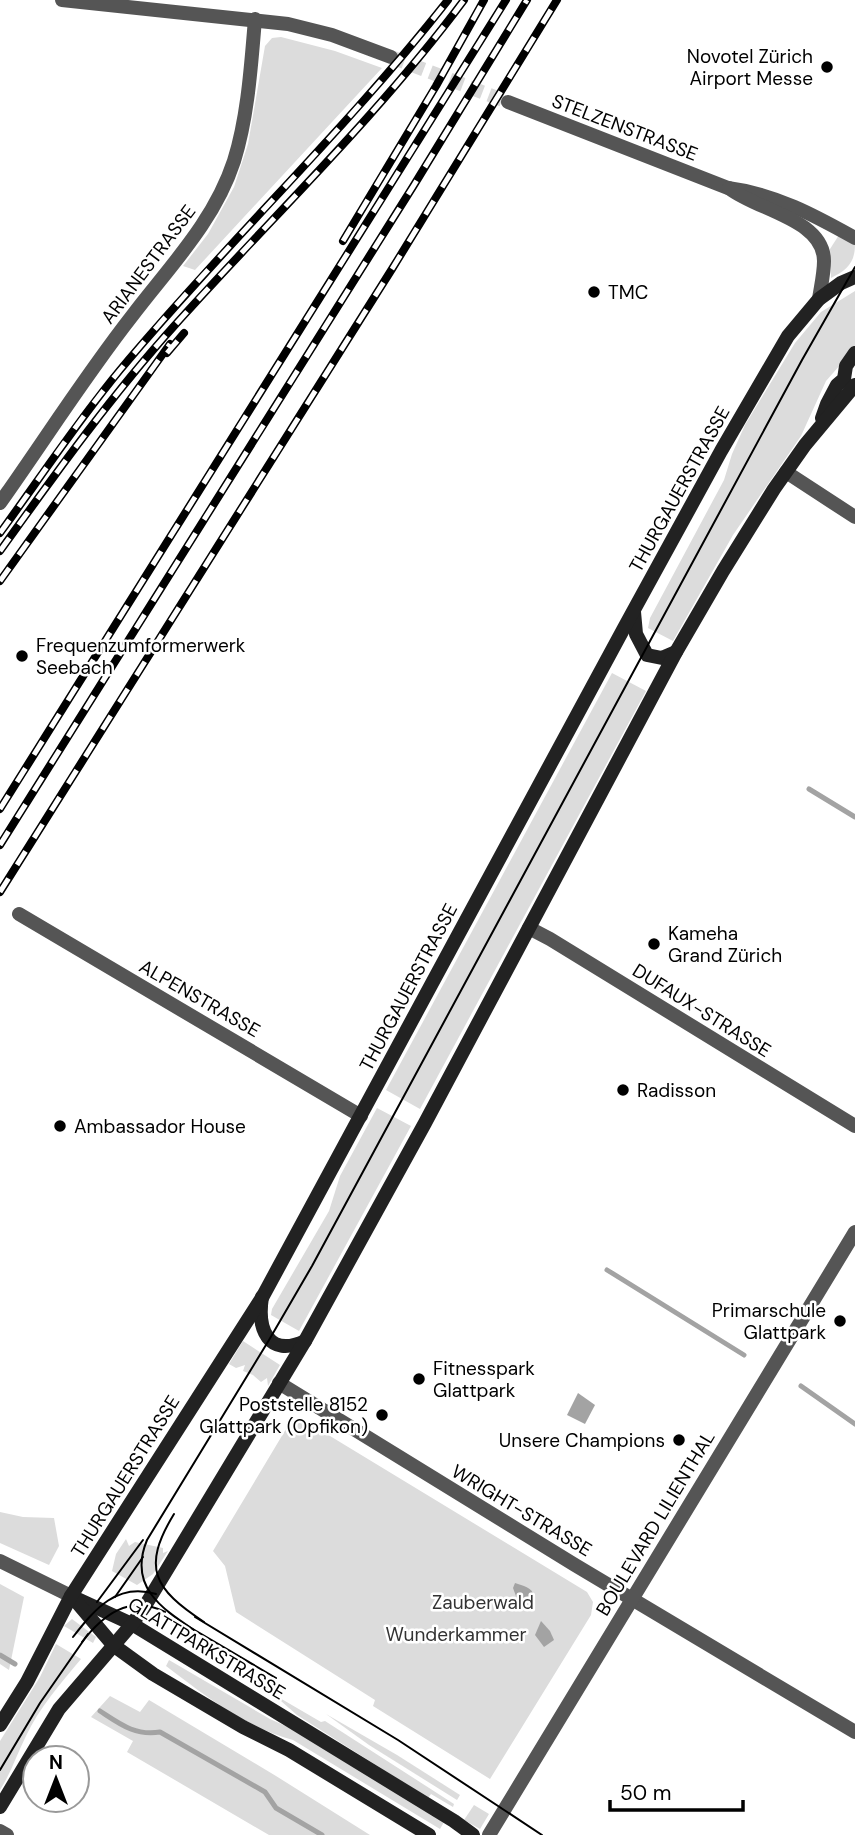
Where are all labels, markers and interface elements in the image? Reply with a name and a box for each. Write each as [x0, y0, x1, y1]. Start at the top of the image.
place label: Novotel Zürich Airport Messe [687, 44, 813, 91]
marker: Novotel Zürich Airport Messe [819, 59, 835, 75]
street label: STELZENSTRASSE [548, 88, 701, 167]
street label: ARIANESTRASSE [95, 200, 201, 329]
place label: TMC [608, 280, 648, 305]
marker: TMC [586, 284, 602, 300]
street label: THURGAUERSTRASSE [623, 402, 736, 577]
place label: Frequenzumformerwerk Seebach [36, 633, 246, 680]
marker: Frequenzumformerwerk Seebach [14, 648, 30, 664]
street label: THURGAUERSTRASSE [354, 899, 463, 1075]
place label: Kameha Grand Zürich [668, 921, 782, 968]
marker: Kameha Grand Zürich [646, 936, 662, 952]
street label: ALPENSTRASSE [135, 954, 265, 1043]
street label: DUFAUX-STRASSE [628, 958, 776, 1063]
place label: Radisson [637, 1078, 716, 1103]
marker: Radisson [615, 1082, 631, 1098]
place label: Ambassador House [74, 1114, 246, 1139]
marker: Ambassador House [52, 1118, 68, 1134]
place label: Primarschule Glattpark [712, 1298, 826, 1345]
marker: Primarschule Glattpark [832, 1313, 848, 1329]
place label: Fitnesspark Glattpark [433, 1356, 535, 1403]
marker: Fitnesspark Glattpark [411, 1371, 427, 1387]
street label: THURGAUERSTRASSE [65, 1391, 185, 1562]
place label: Poststelle 8152 Glattpark (Opfikon) [199, 1392, 368, 1439]
marker: Poststelle 8152 Glattpark (Opfikon) [374, 1407, 390, 1423]
street label: BOULEVARD LILIENTHAL [590, 1426, 721, 1620]
place label: Unsere Champions [499, 1428, 665, 1453]
marker: Unsere Champions [671, 1432, 687, 1448]
street label: WRIGHT-STRASSE [447, 1459, 597, 1562]
park label: Zauberwald [432, 1590, 534, 1615]
street label: GLATTPARKSTRASSE [123, 1592, 290, 1705]
park label: Wunderkammer [385, 1622, 527, 1647]
north arrow [21, 1744, 91, 1814]
text: N [49, 1750, 63, 1775]
scale bar [610, 1769, 743, 1813]
text: 50 m [620, 1779, 671, 1807]

